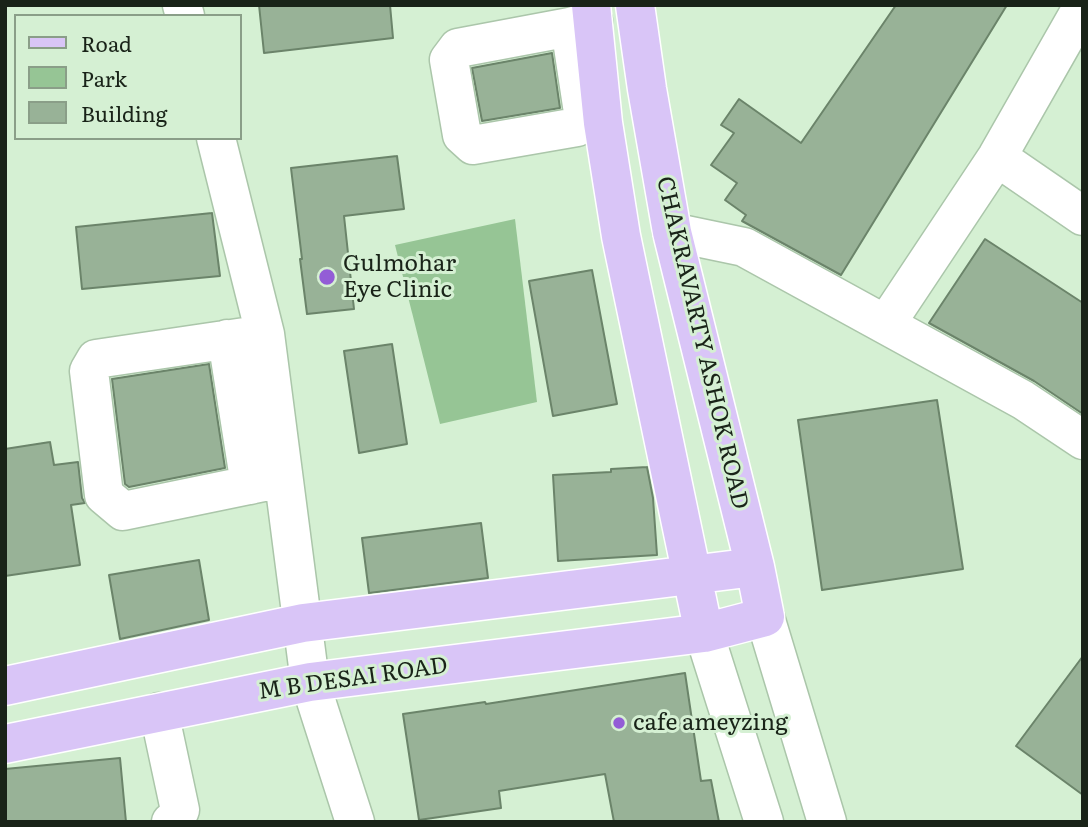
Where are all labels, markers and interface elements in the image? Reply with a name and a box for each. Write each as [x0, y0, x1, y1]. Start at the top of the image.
legend [14, 14, 242, 140]
text: Road [81, 27, 132, 58]
text: Park [81, 62, 127, 93]
text: Building [81, 97, 167, 128]
street label: CHAKRAVARTY ASHOK ROAD [650, 174, 754, 512]
place label: Gulmohar Eye Clinic [343, 250, 456, 304]
marker: Gulmohar Eye Clinic [317, 267, 337, 287]
street label: M B DESAI ROAD [257, 652, 449, 706]
place label: cafe ameyzing [633, 709, 788, 737]
marker: cafe ameyzing [611, 715, 627, 731]

